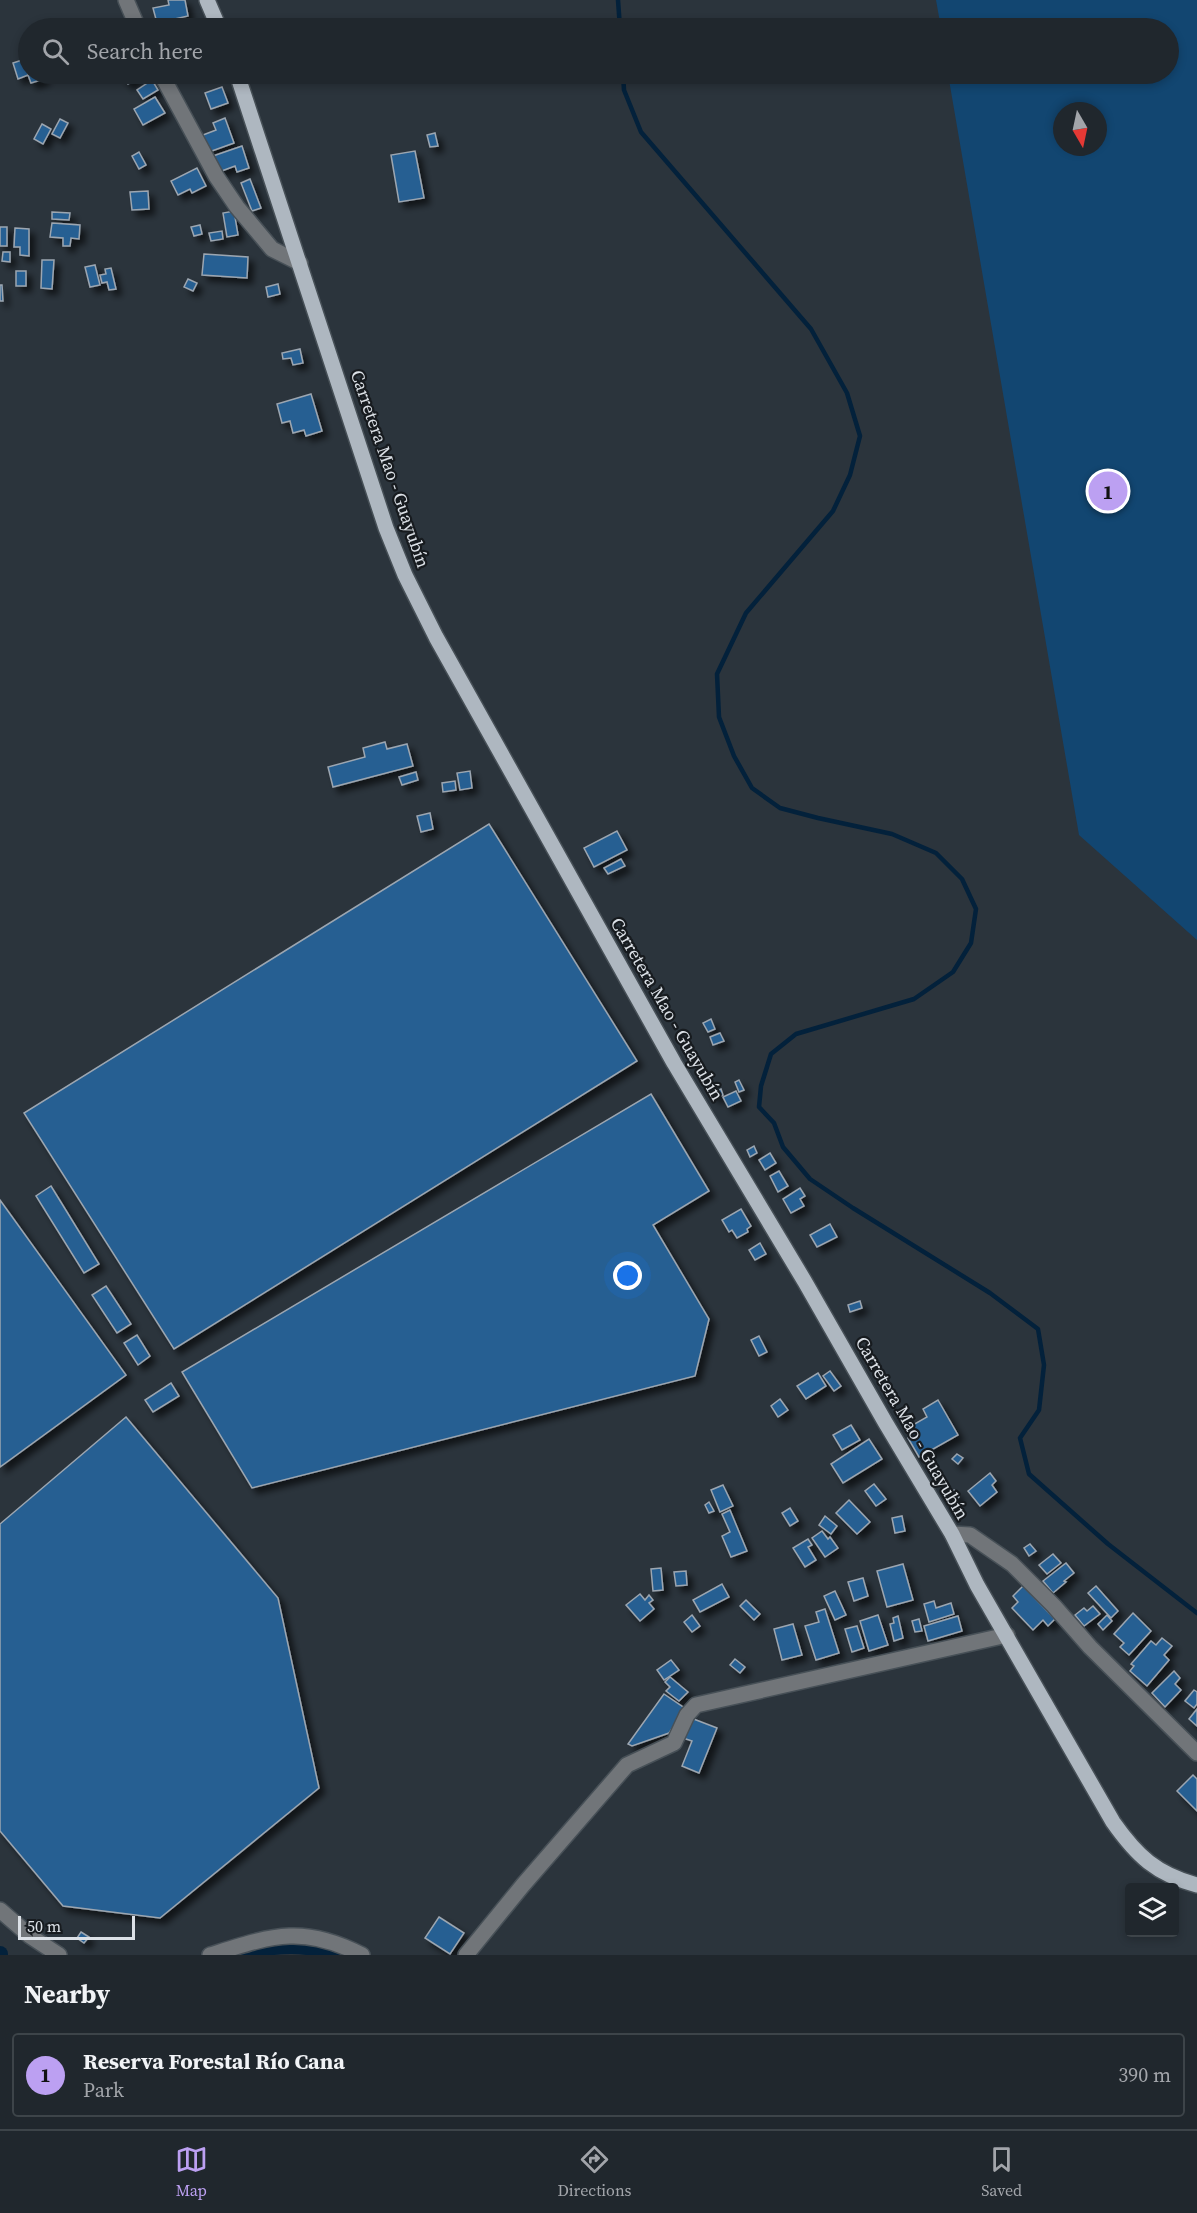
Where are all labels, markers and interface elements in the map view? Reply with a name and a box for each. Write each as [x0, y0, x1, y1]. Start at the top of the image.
search box [18, 18, 1179, 84]
icon: search [39, 35, 72, 68]
text: Search here [87, 36, 203, 66]
north arrow [1053, 102, 1107, 156]
street label: Carretera Mao - Guayubín [345, 367, 436, 571]
pin: 1 [1088, 468, 1128, 514]
street label: Carretera Mao - Guayubín [605, 913, 730, 1105]
your location [613, 1261, 642, 1290]
street label: Carretera Mao - Guayubín [850, 1332, 975, 1524]
map controls [1125, 1883, 1179, 1937]
button: layers [1125, 1883, 1179, 1937]
scale bar [18, 1913, 135, 1940]
text: 50 m [27, 1915, 61, 1937]
text: Nearby [24, 1976, 110, 2012]
text: Reserva Forestal Río Cana [83, 2046, 345, 2076]
text: 1 [40, 2061, 51, 2089]
text: 390 m [1118, 2061, 1171, 2089]
text: Park [83, 2076, 124, 2104]
tab: Map [175, 2143, 208, 2201]
tab: Directions [557, 2143, 632, 2201]
tab: Saved [981, 2143, 1022, 2201]

